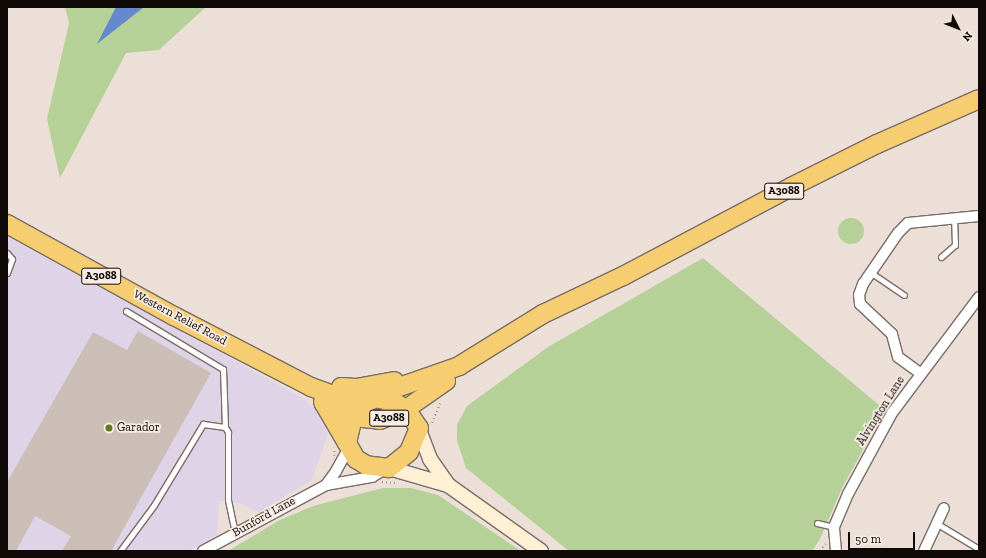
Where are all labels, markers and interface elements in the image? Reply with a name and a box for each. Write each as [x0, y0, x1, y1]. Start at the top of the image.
north arrow [938, 8, 978, 48]
text: N [960, 29, 975, 44]
road number: A3088 [764, 182, 804, 200]
road number: A3088 [81, 267, 121, 285]
street label: Western Relief Road [131, 287, 229, 349]
street label: Alvington Lane [854, 374, 908, 448]
road number: A3088 [369, 409, 409, 427]
place label: Garador [117, 421, 160, 435]
marker: Garador [104, 423, 114, 433]
street label: Bunford Lane [230, 494, 298, 540]
scale bar [850, 524, 917, 550]
text: 50 m [855, 532, 881, 546]

